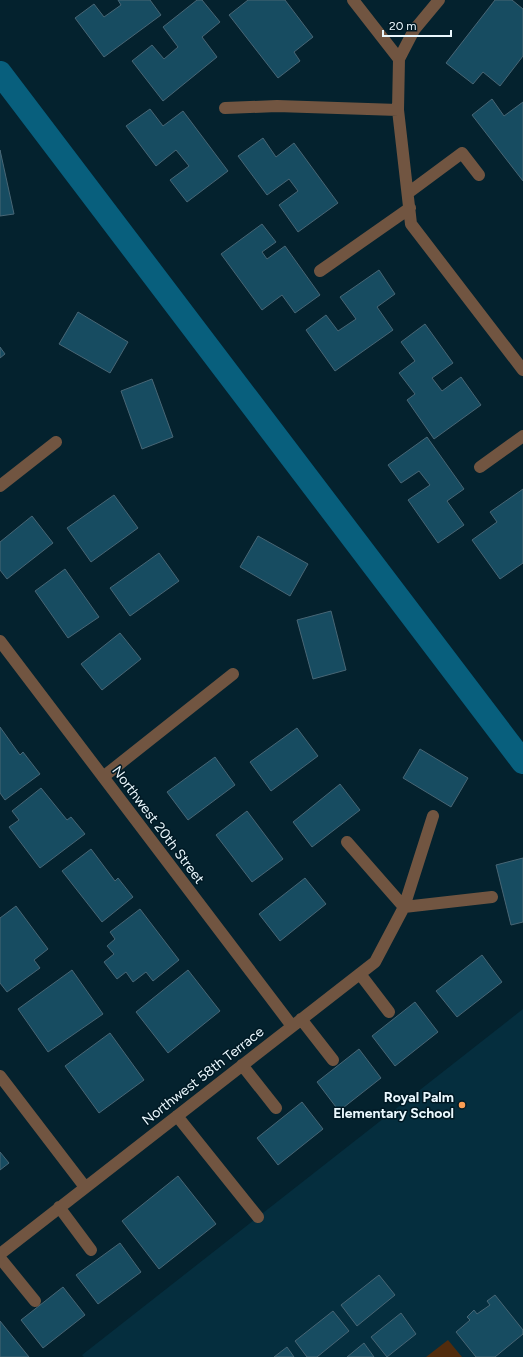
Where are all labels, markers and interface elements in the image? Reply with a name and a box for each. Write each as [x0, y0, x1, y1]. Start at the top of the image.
scale bar [383, 12, 451, 38]
text: 20 m [389, 19, 417, 33]
street label: Northwest 20th Street [108, 763, 208, 887]
street label: Northwest 58th Terrace [139, 1023, 268, 1129]
place label: Royal Palm Elementary School [333, 1089, 454, 1122]
marker: Royal Palm Elementary School [457, 1100, 467, 1110]

